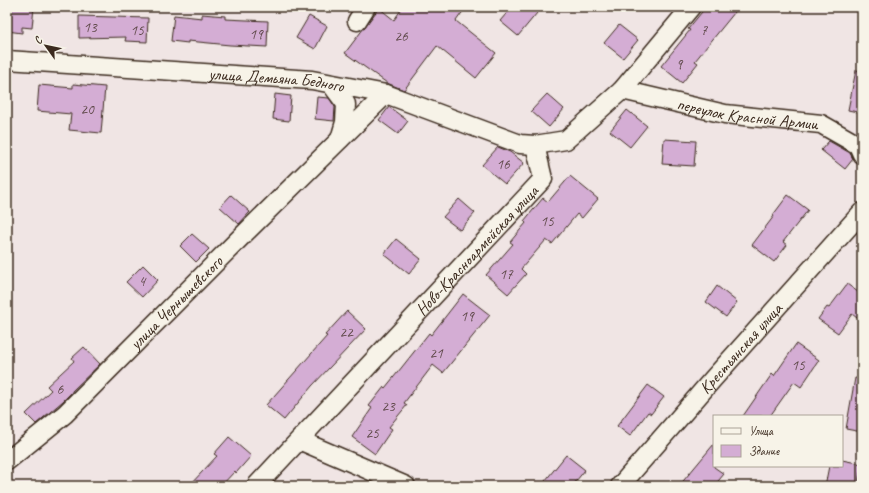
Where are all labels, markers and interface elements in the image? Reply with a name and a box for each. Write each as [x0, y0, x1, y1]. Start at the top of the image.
house number: 13 [83, 18, 98, 37]
house number: 15 [130, 21, 145, 40]
house number: 7 [701, 21, 709, 40]
house number: 19 [249, 25, 264, 44]
north arrow [26, 26, 66, 66]
house number: 26 [394, 27, 409, 46]
text: С [30, 33, 46, 47]
house number: 9 [676, 55, 684, 74]
street label: улица Демьяна Бедного [207, 63, 347, 97]
street label: переулок Красной Армии [675, 93, 820, 134]
house number: 20 [80, 100, 95, 119]
house number: 16 [496, 155, 511, 174]
street label: Ново-Красноармейская улица [411, 180, 543, 319]
house number: 15 [540, 212, 555, 231]
street label: улица Чернышевского [124, 250, 228, 354]
house number: 17 [499, 265, 514, 284]
house number: 4 [139, 272, 147, 291]
street label: Крестьянская улица [694, 297, 788, 398]
house number: 19 [460, 307, 475, 326]
house number: 22 [339, 323, 354, 342]
house number: 21 [429, 344, 444, 363]
house number: 15 [791, 356, 806, 375]
house number: 6 [57, 380, 65, 399]
house number: 23 [381, 397, 396, 416]
legend [713, 415, 843, 467]
text: Улица [749, 423, 774, 439]
house number: 25 [365, 424, 380, 443]
text: Здание [749, 443, 780, 459]

